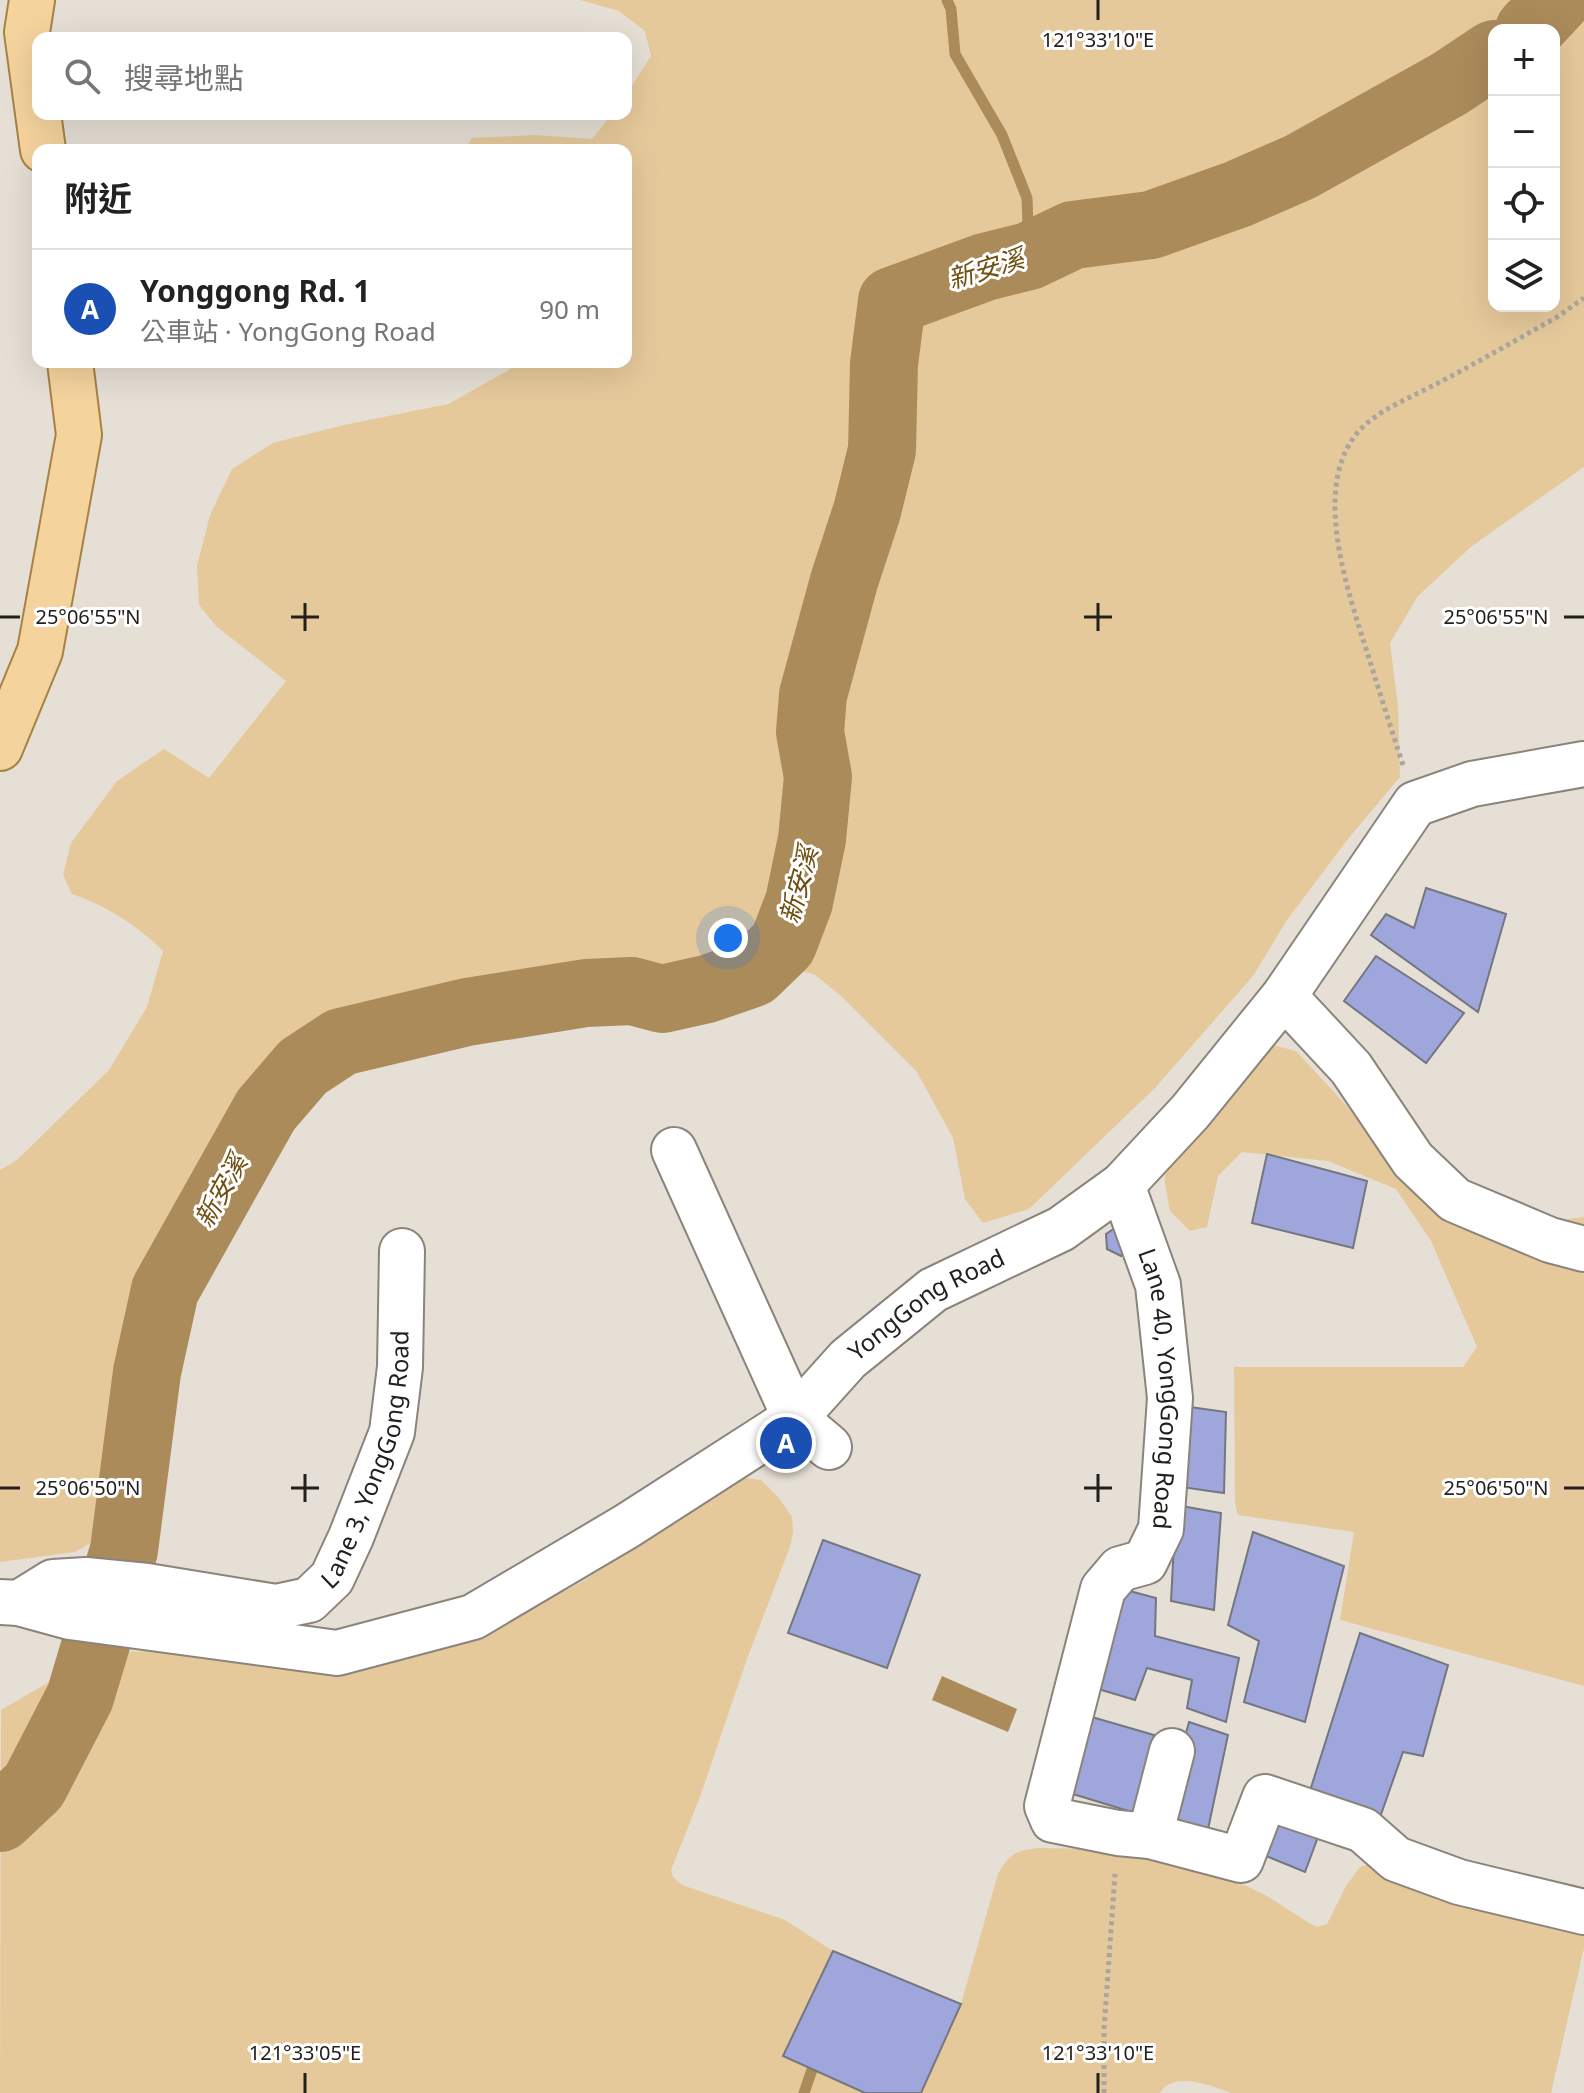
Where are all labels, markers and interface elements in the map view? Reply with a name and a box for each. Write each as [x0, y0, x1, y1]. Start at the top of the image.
map controls [1488, 24, 1560, 312]
button: + [1488, 24, 1560, 96]
text: 121°33'10"E [1042, 26, 1154, 53]
search box [32, 32, 632, 120]
icon: search [60, 54, 104, 98]
text: 搜尋地點 [124, 57, 244, 98]
button: − [1488, 96, 1560, 168]
button: locate [1488, 168, 1560, 240]
text: 附近 [64, 175, 132, 221]
water label: 新安溪 [943, 238, 1032, 297]
button: layers [1488, 240, 1560, 312]
text: Yonggong Rd. 1 [140, 270, 371, 311]
text: A [81, 291, 99, 327]
text: 90 m [539, 291, 600, 327]
text: 公車站 · YongGong Road [140, 313, 436, 349]
text: 25°06'55"N [35, 603, 141, 630]
text: 25°06'55"N [1443, 603, 1549, 630]
water label: 新安溪 [771, 839, 827, 927]
your location [708, 918, 748, 958]
water label: 新安溪 [185, 1144, 257, 1233]
street label: YongGong Road [841, 1240, 1010, 1367]
street label: Lane 40, YongGong Road [1131, 1243, 1189, 1530]
street label: Lane 3, YongGong Road [313, 1330, 416, 1595]
pin: A [760, 1413, 812, 1473]
text: 25°06'50"N [35, 1474, 141, 1501]
text: 25°06'50"N [1443, 1474, 1549, 1501]
text: 121°33'05"E [249, 2039, 361, 2066]
text: 121°33'10"E [1042, 2039, 1154, 2066]

